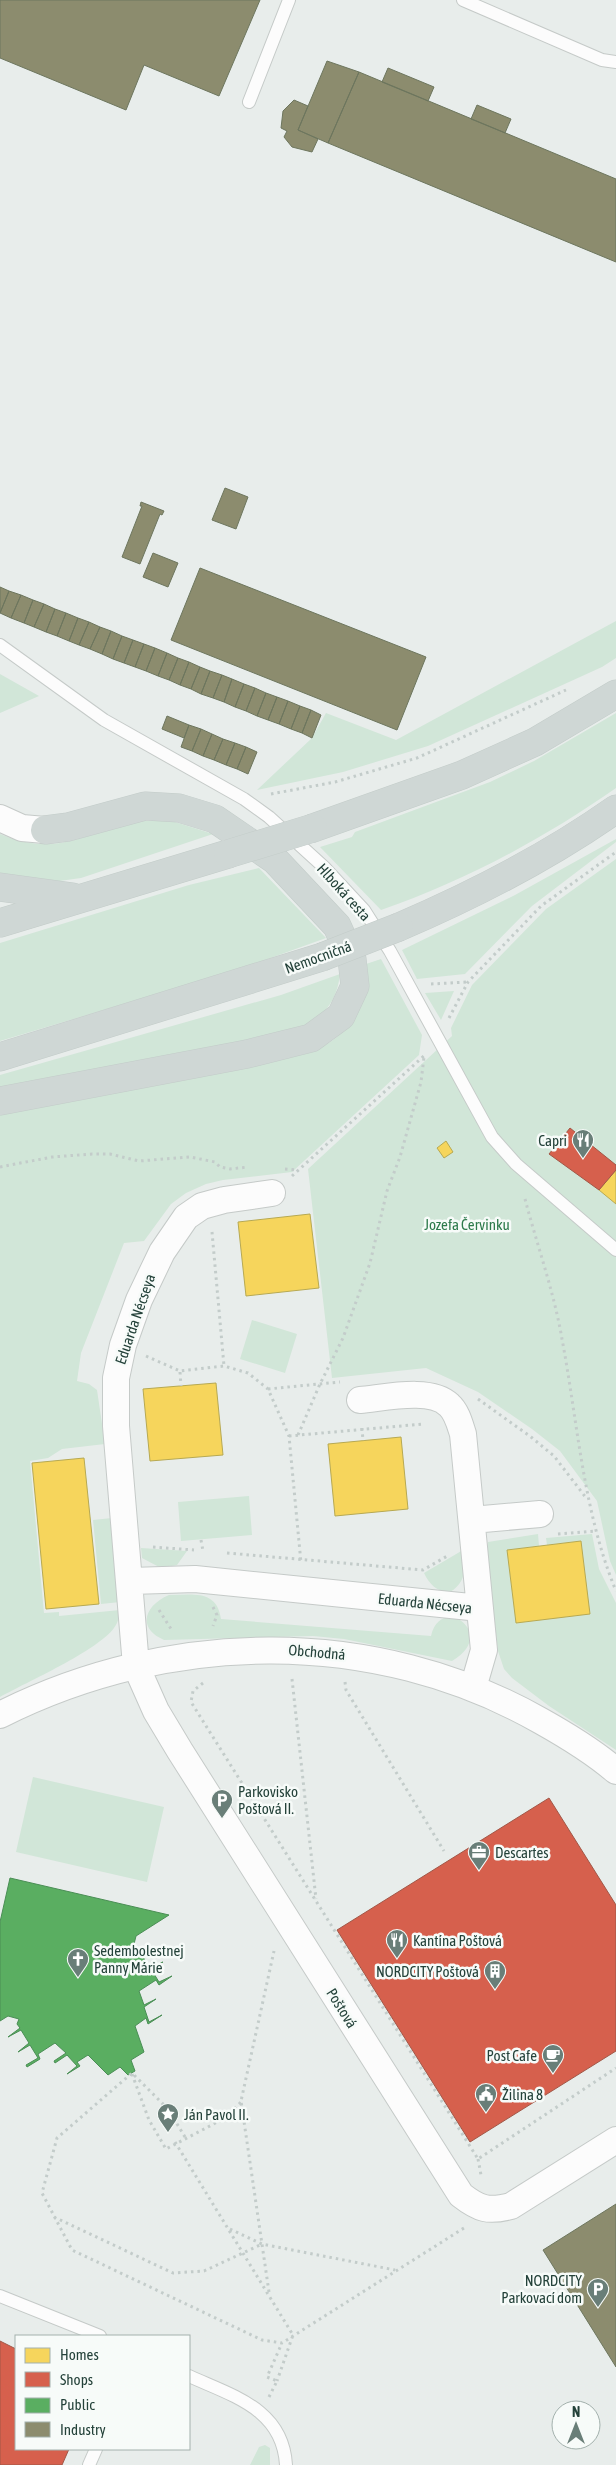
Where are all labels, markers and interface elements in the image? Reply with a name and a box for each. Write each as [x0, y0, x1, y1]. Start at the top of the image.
street label: Hlboká cesta [314, 860, 374, 924]
street label: Nemocničná [282, 937, 354, 977]
restaurant icon: Capri [571, 1128, 595, 1159]
place label: Capri [538, 1132, 567, 1149]
park label: Jozefa Červinku [424, 1216, 510, 1233]
street label: Eduarda Nécseya [112, 1272, 158, 1366]
street label: Eduarda Nécseya [377, 1590, 473, 1616]
street label: Obchodná [288, 1641, 346, 1663]
place label: Parkovisko Poštová II. [238, 1783, 298, 1817]
parking icon: Parkovisko Poštová II. [210, 1788, 234, 1819]
office icon: Descartes [467, 1840, 491, 1871]
place label: Descartes [495, 1844, 549, 1861]
restaurant icon: Kantína Poštová [385, 1928, 409, 1959]
place label: Kantína Poštová [413, 1932, 502, 1949]
place label: Sedembolestnej Panny Márie [94, 1942, 184, 1976]
church icon: Sedembolestnej Panny Márie [66, 1947, 90, 1978]
building icon: NORDCITY Poštová [483, 1959, 507, 1990]
place label: NORDCITY Poštová [376, 1963, 479, 1980]
street label: Poštová [323, 1985, 361, 2031]
cafe icon: Post Cafe [541, 2043, 565, 2074]
place label: Post Cafe [486, 2047, 537, 2064]
public building icon: Žilina 8 [474, 2082, 498, 2113]
place label: Žilina 8 [502, 2086, 543, 2103]
place icon: Ján Pavol II. [156, 2102, 180, 2133]
place label: Ján Pavol II. [184, 2106, 249, 2123]
place label: NORDCITY Parkovací dom [501, 2272, 582, 2306]
parking icon: NORDCITY Parkovací dom [586, 2277, 610, 2308]
legend [15, 2335, 190, 2450]
text: Homes [60, 2346, 99, 2363]
text: Shops [60, 2371, 93, 2388]
text: Public [60, 2396, 95, 2413]
north arrow [551, 2400, 601, 2450]
text: N [572, 2404, 580, 2420]
text: Industry [60, 2421, 106, 2438]

